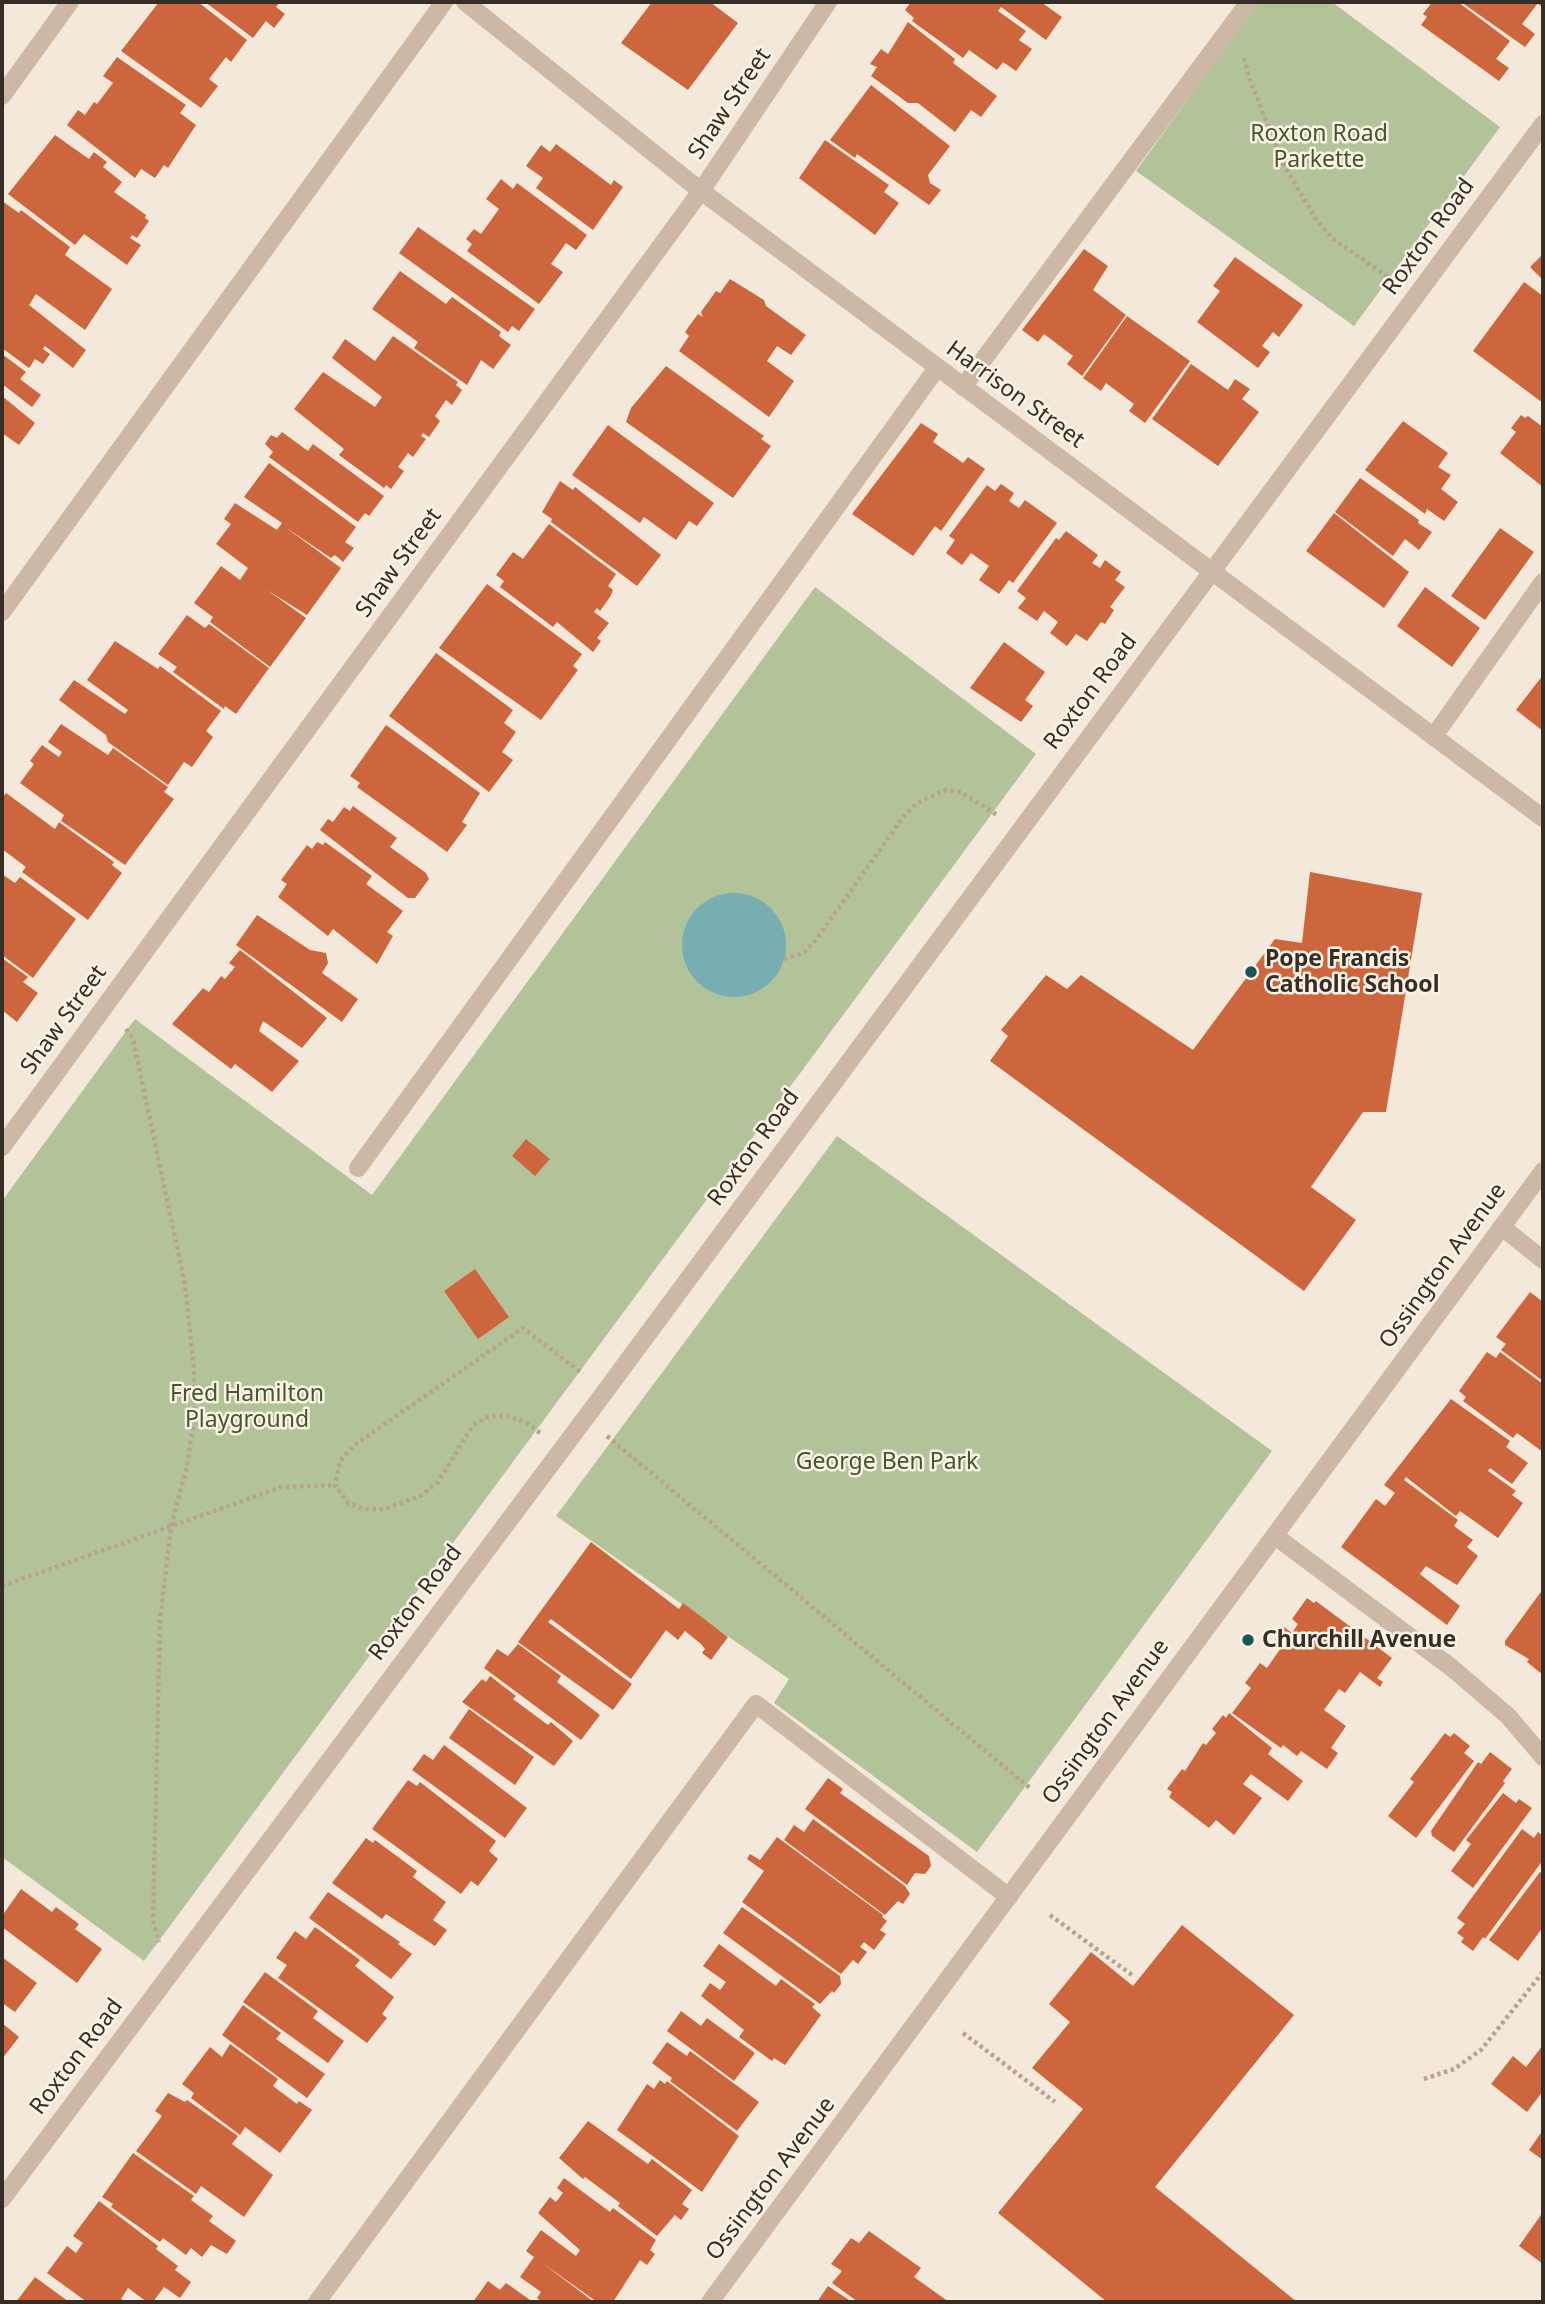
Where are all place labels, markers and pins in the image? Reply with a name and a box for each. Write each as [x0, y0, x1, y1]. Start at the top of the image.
place label: Pope Francis Catholic School [1265, 945, 1440, 999]
marker: Pope Francis Catholic School [1243, 964, 1259, 980]
place label: Churchill Avenue [1262, 1626, 1456, 1654]
marker: Churchill Avenue [1240, 1632, 1256, 1648]

